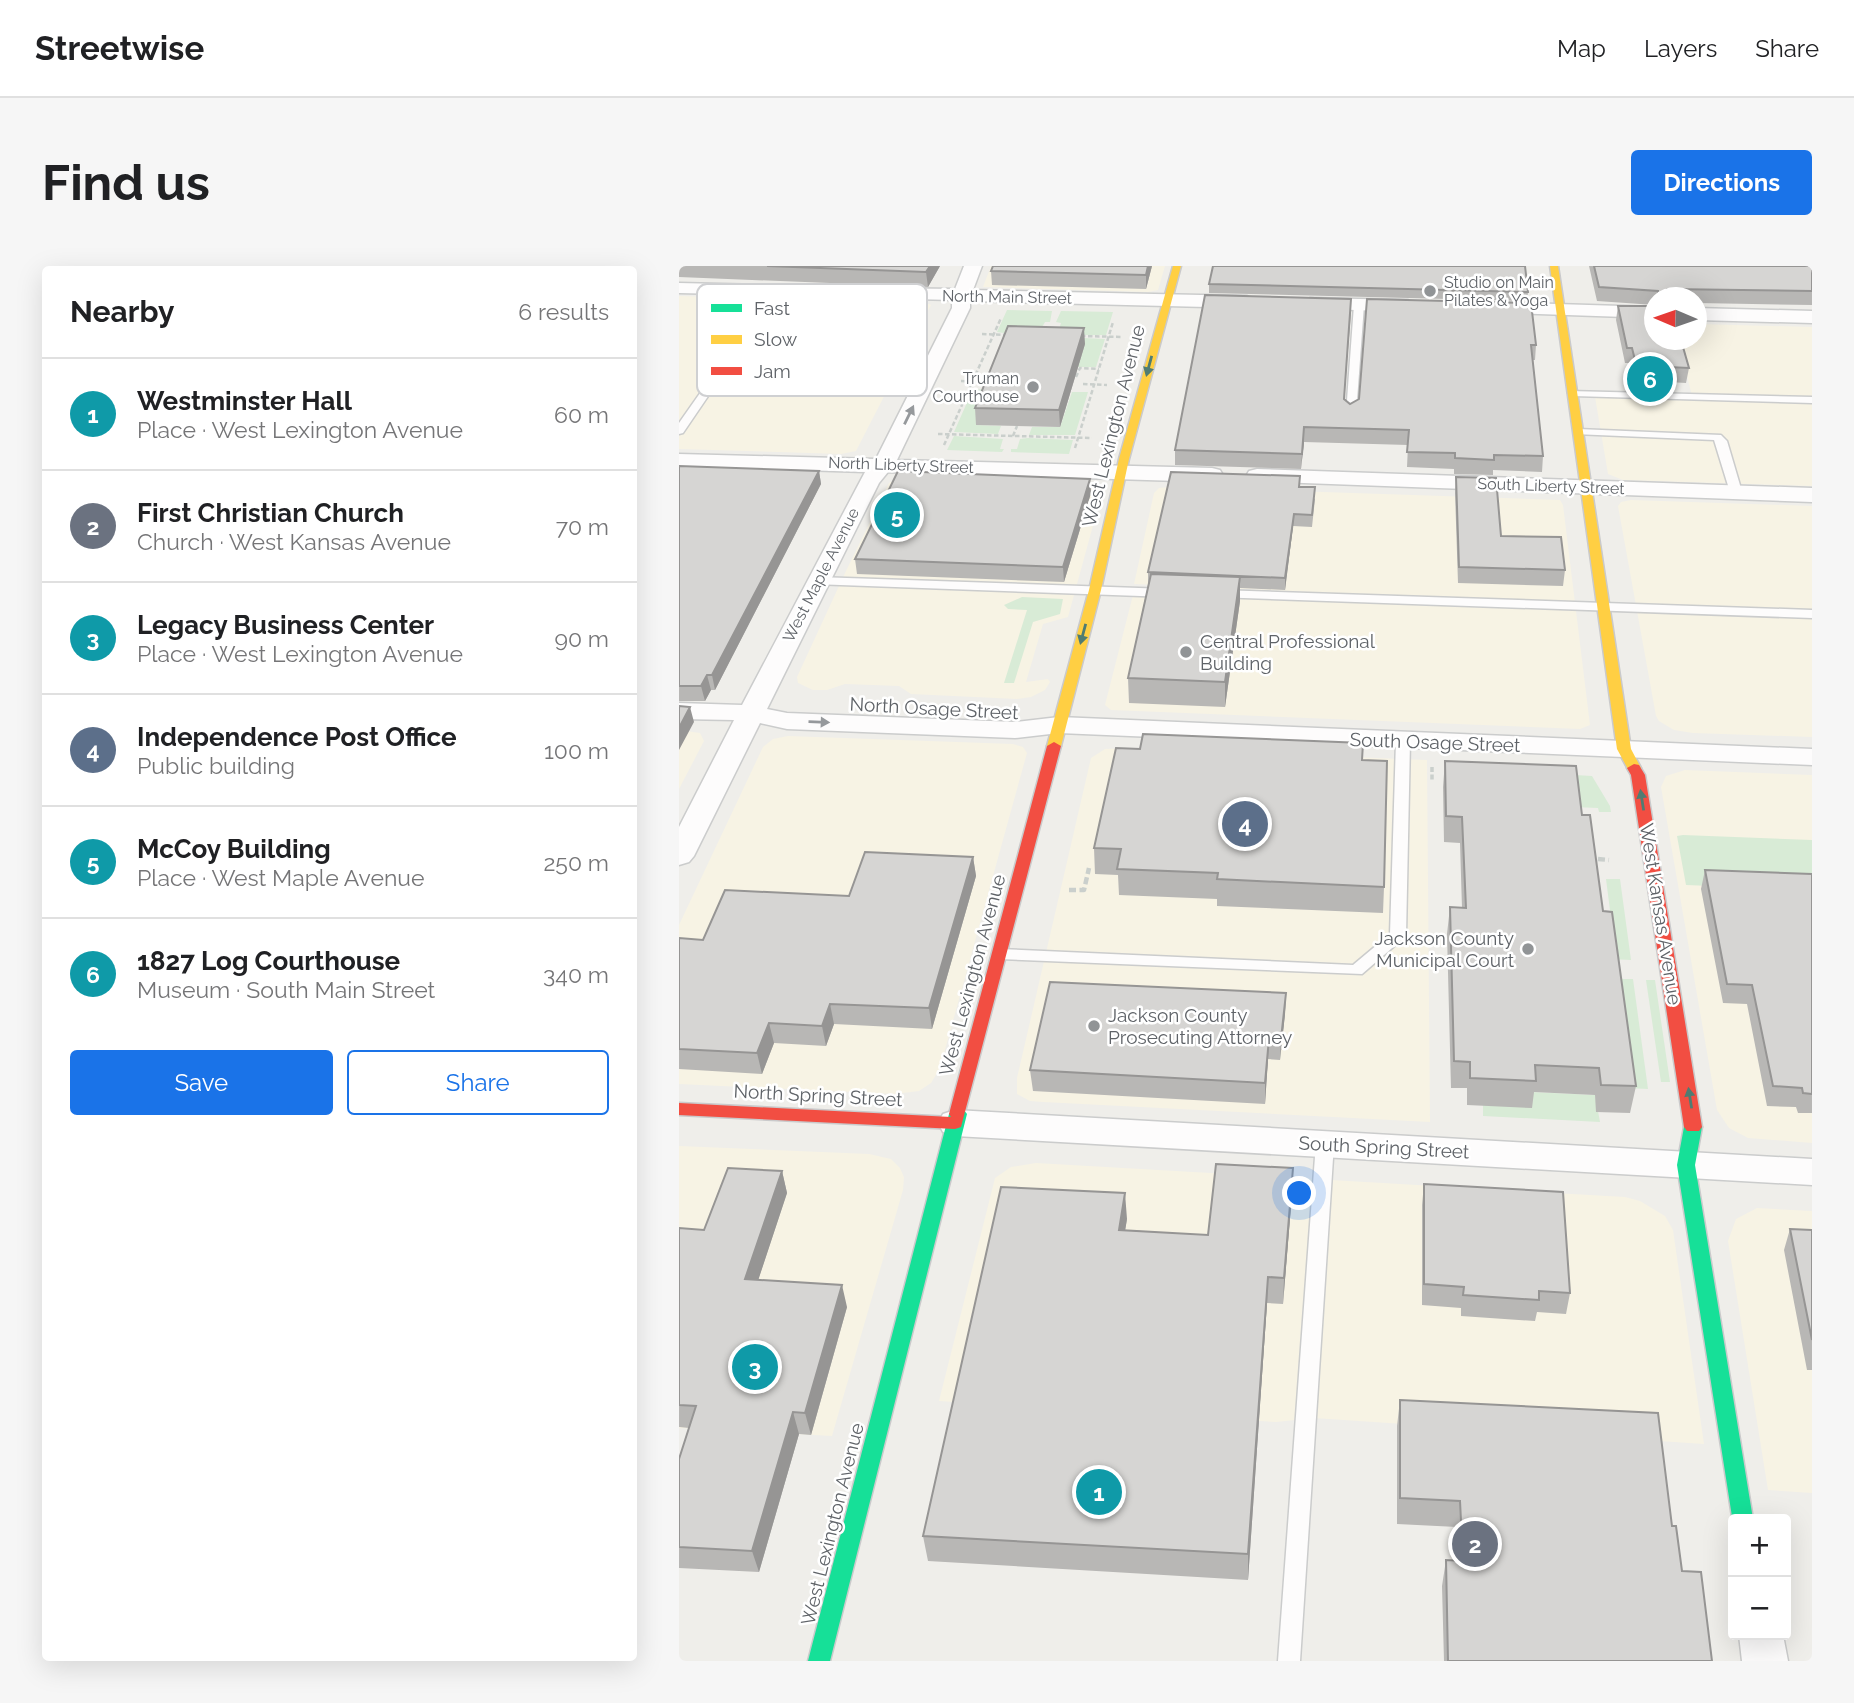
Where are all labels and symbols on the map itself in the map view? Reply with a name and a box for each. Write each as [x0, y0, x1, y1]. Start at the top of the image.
place label: Studio on Main Pilates & Yoga [1444, 273, 1554, 310]
marker: Studio on Main Pilates & Yoga [1422, 283, 1438, 299]
legend [697, 284, 927, 396]
street label: North Main Street [942, 286, 1073, 308]
north arrow [1644, 287, 1707, 350]
text: Fast [754, 297, 790, 319]
street label: West Lexington Avenue [1077, 323, 1149, 529]
text: Slow [754, 328, 798, 350]
pin: 6 [1627, 353, 1673, 405]
one-way arrow [1143, 355, 1154, 377]
text: Jam [754, 360, 791, 382]
place label: Truman Courthouse [933, 369, 1019, 406]
marker: Truman Courthouse [1025, 379, 1041, 395]
one-way arrow [903, 405, 914, 425]
street label: North Liberty Street [828, 453, 975, 477]
street label: South Liberty Street [1477, 474, 1626, 498]
pin: 5 [874, 489, 920, 541]
street label: West Maple Avenue [779, 505, 863, 645]
one-way arrow [1077, 623, 1088, 645]
place label: Central Professional Building [1200, 630, 1376, 674]
marker: Central Professional Building [1178, 644, 1194, 660]
street label: North Osage Street [849, 693, 1020, 723]
one-way arrow [808, 717, 830, 728]
street label: South Osage Street [1349, 728, 1521, 756]
one-way arrow [1636, 789, 1647, 811]
pin: 4 [1222, 798, 1268, 850]
street label: West Kansas Avenue [1636, 822, 1686, 1006]
street label: West Lexington Avenue [934, 872, 1010, 1078]
place label: Jackson County Municipal Court [1374, 927, 1515, 971]
marker: Jackson County Municipal Court [1520, 941, 1536, 957]
place label: Jackson County Prosecuting Attorney [1108, 1004, 1292, 1048]
marker: Jackson County Prosecuting Attorney [1086, 1018, 1102, 1034]
street label: North Spring Street [733, 1080, 904, 1110]
one-way arrow [1684, 1087, 1695, 1109]
street label: South Spring Street [1298, 1132, 1470, 1162]
your location [1282, 1176, 1316, 1210]
pin: 3 [732, 1341, 778, 1393]
street label: West Lexington Avenue [796, 1421, 868, 1627]
pin: 1 [1076, 1466, 1122, 1518]
pin: 2 [1452, 1518, 1498, 1570]

